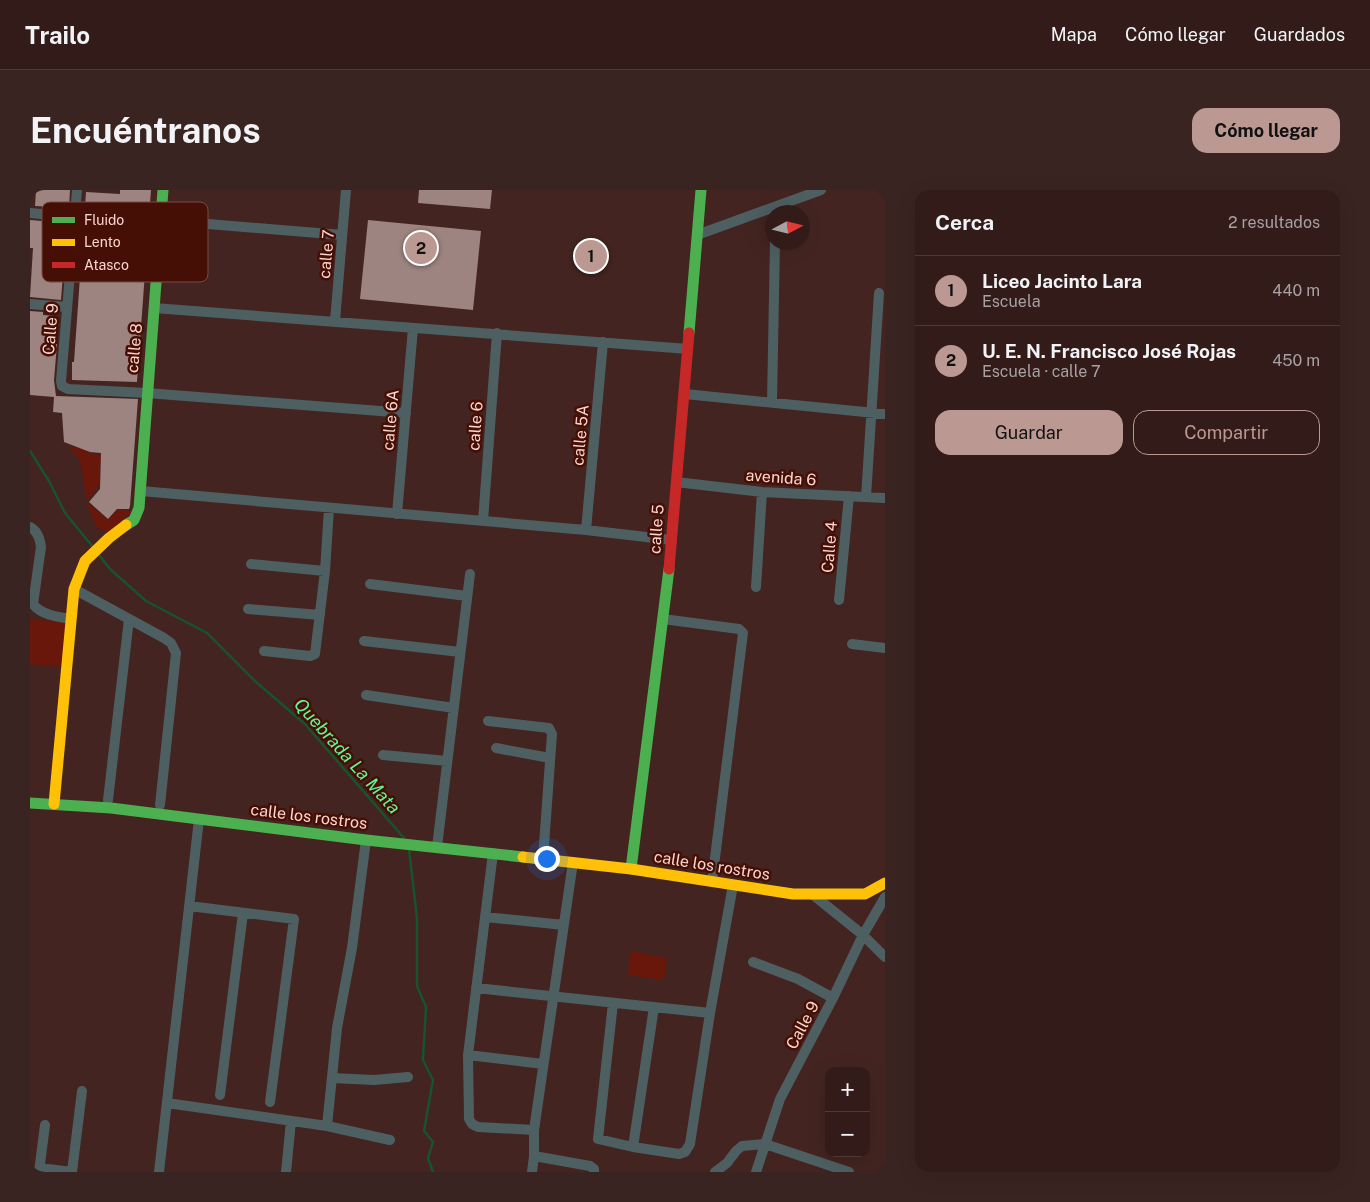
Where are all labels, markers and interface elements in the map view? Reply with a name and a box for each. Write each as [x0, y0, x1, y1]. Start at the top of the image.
text: Trailo [25, 21, 90, 49]
text: Mapa [1051, 24, 1097, 45]
text: Cómo llegar [1125, 24, 1226, 45]
text: Guardados [1254, 24, 1345, 45]
button: Cómo llegar [1192, 108, 1340, 153]
text: Encuéntranos [30, 110, 261, 151]
legend [42, 202, 208, 282]
north arrow [765, 205, 810, 250]
text: Cerca [935, 210, 994, 235]
text: Fluido [84, 212, 124, 228]
text: 2 resultados [1228, 213, 1320, 232]
street label: calle 7 [315, 229, 338, 279]
pin: 2 [405, 229, 437, 267]
text: Lento [84, 234, 121, 250]
pin: 1 [575, 237, 607, 275]
text: Atasco [84, 257, 129, 273]
text: Liceo Jacinto Lara [982, 270, 1142, 292]
text: 1 [948, 281, 954, 300]
text: 440 m [1272, 281, 1320, 300]
text: Escuela [982, 292, 1041, 311]
street label: Calle 9 [39, 302, 62, 356]
street label: calle 8 [123, 322, 146, 374]
text: U. E. N. Francisco José Rojas [982, 340, 1236, 362]
text: 2 [946, 351, 956, 370]
text: 450 m [1272, 351, 1320, 370]
text: Escuela · calle 7 [982, 362, 1101, 381]
street label: calle 6A [378, 389, 403, 451]
street label: calle 6 [464, 401, 487, 451]
street label: calle 5A [568, 404, 593, 466]
button: Guardar [935, 410, 1123, 455]
button: Compartir [1133, 410, 1320, 455]
street label: avenida 6 [745, 466, 817, 489]
street label: calle 5 [645, 504, 668, 554]
street label: Calle 4 [818, 520, 841, 574]
water label: Quebrada La Mata [290, 694, 405, 818]
street label: calle los rostros [250, 800, 368, 833]
your location [534, 846, 560, 872]
street label: calle los rostros [653, 847, 771, 884]
street label: Calle 9 [782, 998, 823, 1052]
map controls [825, 1067, 870, 1157]
button: + [825, 1067, 870, 1112]
button: − [825, 1112, 870, 1157]

